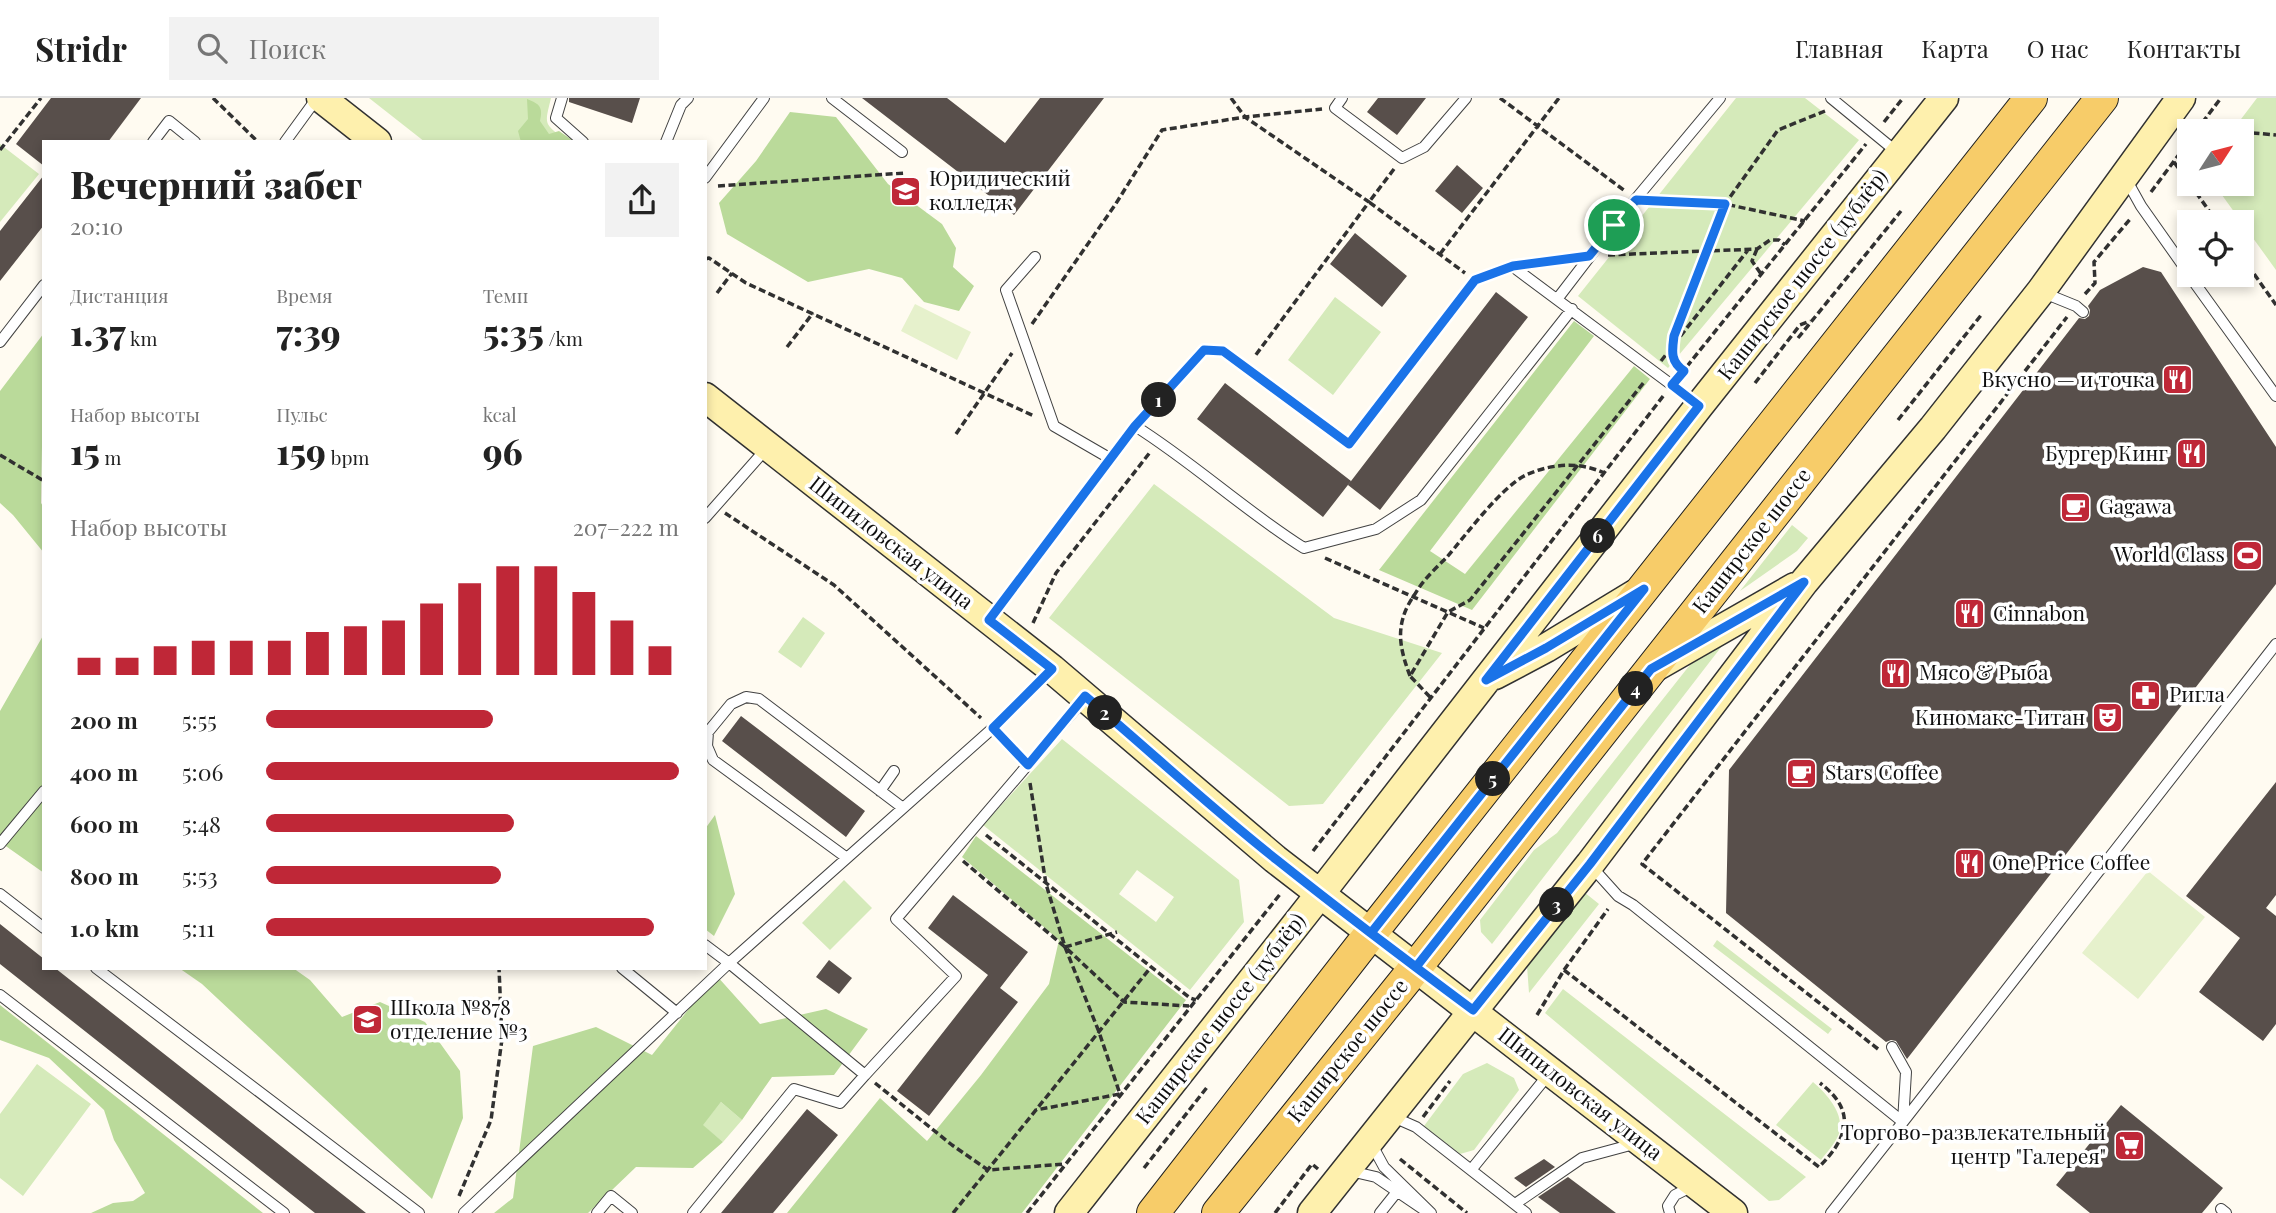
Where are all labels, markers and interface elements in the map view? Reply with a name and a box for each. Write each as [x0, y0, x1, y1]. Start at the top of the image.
search box [169, 17, 659, 80]
text: Stridr [35, 26, 127, 70]
icon: search [193, 29, 231, 67]
text: Поиск [249, 31, 326, 66]
text: Главная [1795, 32, 1883, 64]
text: Карта [1921, 32, 1989, 64]
text: О нас [2027, 32, 2089, 64]
text: Контакты [2127, 32, 2241, 64]
north arrow [2177, 119, 2254, 196]
map controls [2177, 119, 2254, 287]
text: Вечерний забег [70, 158, 362, 209]
street label: Каширское шоссе (дублёр) [1710, 162, 1893, 385]
button: share [605, 163, 679, 237]
place label: Юридический колледж [929, 163, 1071, 215]
school or university icon: Юридический колледж [889, 174, 923, 208]
pin [1584, 195, 1644, 255]
icon: arrive [1595, 206, 1633, 244]
text: 20:10 [70, 210, 123, 241]
button: locate [2177, 210, 2254, 287]
text: Дистанция [70, 282, 168, 308]
text: Время [276, 282, 332, 308]
text: Темп [483, 282, 528, 308]
text: 1.37 [70, 308, 126, 355]
text: 7:39 [276, 308, 341, 355]
text: 5:35 [483, 308, 544, 355]
text: km [126, 325, 157, 351]
text: /km [544, 325, 583, 351]
restaurant icon: Вкусно — и точка [2161, 363, 2195, 397]
place label: Вкусно — и точка [1981, 364, 2156, 392]
pin: 1 [1142, 382, 1176, 418]
text: 1 [1155, 386, 1162, 412]
text: Набор высоты [70, 401, 200, 427]
text: Пульс [276, 401, 328, 427]
text: kcal [483, 401, 517, 427]
text: 15 [70, 427, 100, 474]
text: 159 [276, 427, 326, 474]
text: 96 [483, 427, 523, 474]
restaurant icon: Бургер Кинг [2174, 437, 2208, 471]
place label: Бургер Кинг [2045, 438, 2168, 466]
text: m [100, 444, 121, 470]
text: bpm [326, 444, 369, 470]
street label: Каширское шоссе [1685, 461, 1816, 618]
street label: Шипиловская улица [804, 469, 980, 615]
cafe icon: Gagawa [2059, 490, 2093, 524]
place label: Gagawa [2099, 491, 2172, 519]
text: Набор высоты [70, 511, 227, 542]
text: 207–222 m [573, 511, 679, 542]
pin: 6 [1580, 518, 1616, 554]
text: 6 [1592, 522, 1603, 548]
sports icon: World Class [2231, 538, 2265, 572]
place label: World Class [2113, 539, 2225, 567]
restaurant icon: Cinnabon [1953, 597, 1987, 631]
place label: Cinnabon [1993, 598, 2085, 626]
restaurant icon: Мясо & Рыба [1879, 656, 1913, 690]
place label: Мясо & Рыба [1919, 657, 2049, 685]
pin: 4 [1618, 672, 1654, 706]
text: 4 [1630, 675, 1641, 701]
pharmacy icon: Ригла [2129, 678, 2163, 712]
place label: Ригла [2169, 679, 2225, 707]
pin: 2 [1088, 696, 1122, 730]
text: 2 [1100, 699, 1109, 725]
theatre icon: Киномакс-Титан [2091, 701, 2125, 735]
place label: Киномакс-Титан [1915, 702, 2085, 730]
text: 200 m [70, 704, 138, 735]
text: 5:55 [182, 704, 217, 735]
text: 400 m [70, 756, 138, 787]
text: 5:06 [182, 756, 223, 787]
cafe icon: Stars Coffee [1785, 756, 1819, 790]
place label: Stars Coffee [1825, 757, 1939, 785]
pin: 5 [1476, 762, 1510, 796]
text: 5 [1488, 765, 1497, 791]
text: 600 m [70, 808, 139, 839]
text: 5:48 [182, 808, 221, 839]
restaurant icon: One Price Coffee [1952, 846, 1986, 880]
place label: One Price Coffee [1992, 847, 2150, 875]
text: 800 m [70, 860, 139, 891]
text: 5:53 [182, 860, 218, 891]
pin: 3 [1540, 888, 1574, 922]
text: 3 [1552, 891, 1561, 917]
street label: Каширское шоссе (дублёр) [1128, 906, 1311, 1129]
text: 1.0 km [70, 912, 139, 943]
text: 5:11 [182, 912, 215, 943]
street label: Каширское шоссе [1280, 972, 1413, 1127]
place label: Школа №878 отделение №3 [390, 992, 528, 1044]
school or university icon: Школа №878 отделение №3 [350, 1003, 384, 1037]
street label: Шипиловская улица [1493, 1020, 1669, 1166]
place label: Торгово-развлекательный центр "Галерея" [1841, 1117, 2106, 1169]
supermarket icon: Торгово-развлекательный центр "Галерея" [2112, 1128, 2146, 1162]

